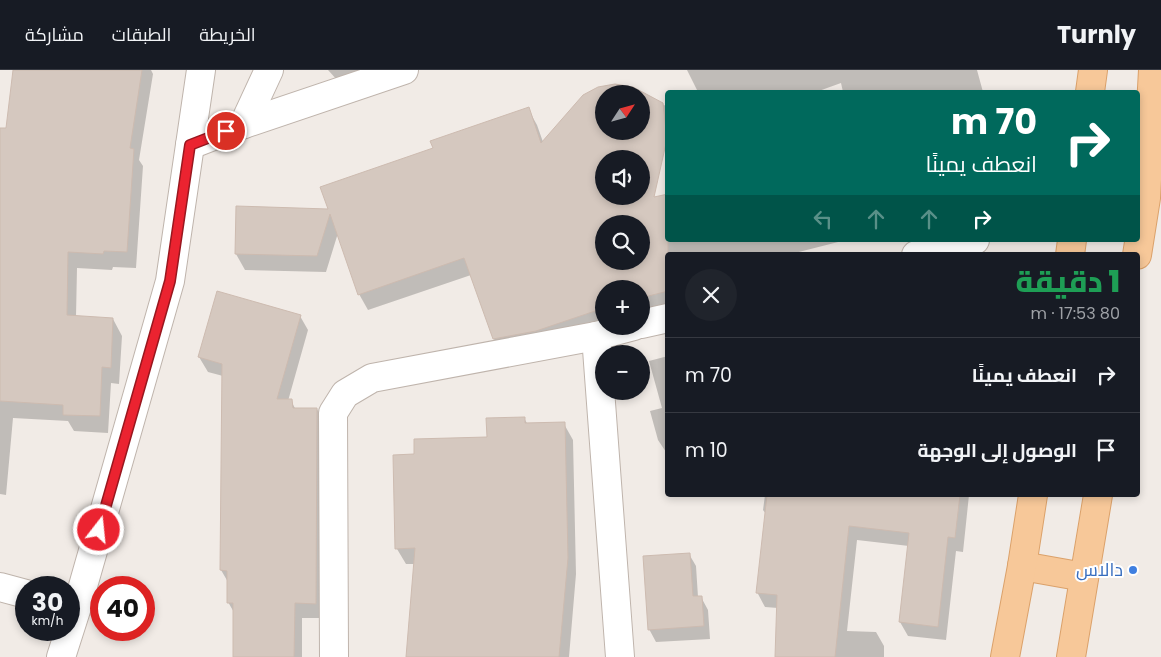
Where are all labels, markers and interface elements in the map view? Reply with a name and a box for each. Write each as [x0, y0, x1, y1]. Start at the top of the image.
text: Turnly [1057, 18, 1136, 51]
text: مشاركة [25, 22, 84, 47]
text: الطبقات [112, 22, 171, 47]
text: الخريطة [199, 22, 256, 47]
north arrow [595, 85, 650, 140]
map controls [595, 85, 650, 400]
text: 70 m [951, 97, 1037, 146]
pin [205, 110, 247, 152]
icon: right [1055, 110, 1120, 175]
icon: arrive [212, 117, 240, 145]
text: انعطف يمينًا [926, 149, 1037, 180]
button: sound [595, 150, 650, 205]
icon: left [809, 205, 837, 233]
icon: ahead [862, 205, 890, 233]
icon: ahead [915, 205, 943, 233]
icon: right [968, 205, 996, 233]
button: search [595, 215, 650, 270]
text: 1 دقيقة [1016, 260, 1120, 303]
button: close [685, 269, 737, 321]
button: + [595, 280, 650, 335]
text: 80 m · 17:53 [1030, 302, 1120, 325]
button: − [595, 345, 650, 400]
icon: right [1092, 361, 1120, 389]
text: 70 m [685, 362, 732, 389]
text: انعطف يمينًا [972, 362, 1077, 389]
icon: arrive [1092, 436, 1120, 464]
text: 10 m [685, 437, 728, 464]
text: الوصول إلى الوجهة [918, 437, 1077, 464]
position arrow [72, 503, 124, 555]
place label: دالاس [1076, 557, 1123, 582]
marker: دالاس [1127, 564, 1139, 576]
speed limit sign: 40 [90, 576, 155, 641]
text: 30 [32, 585, 63, 620]
text: km/h [32, 612, 63, 629]

